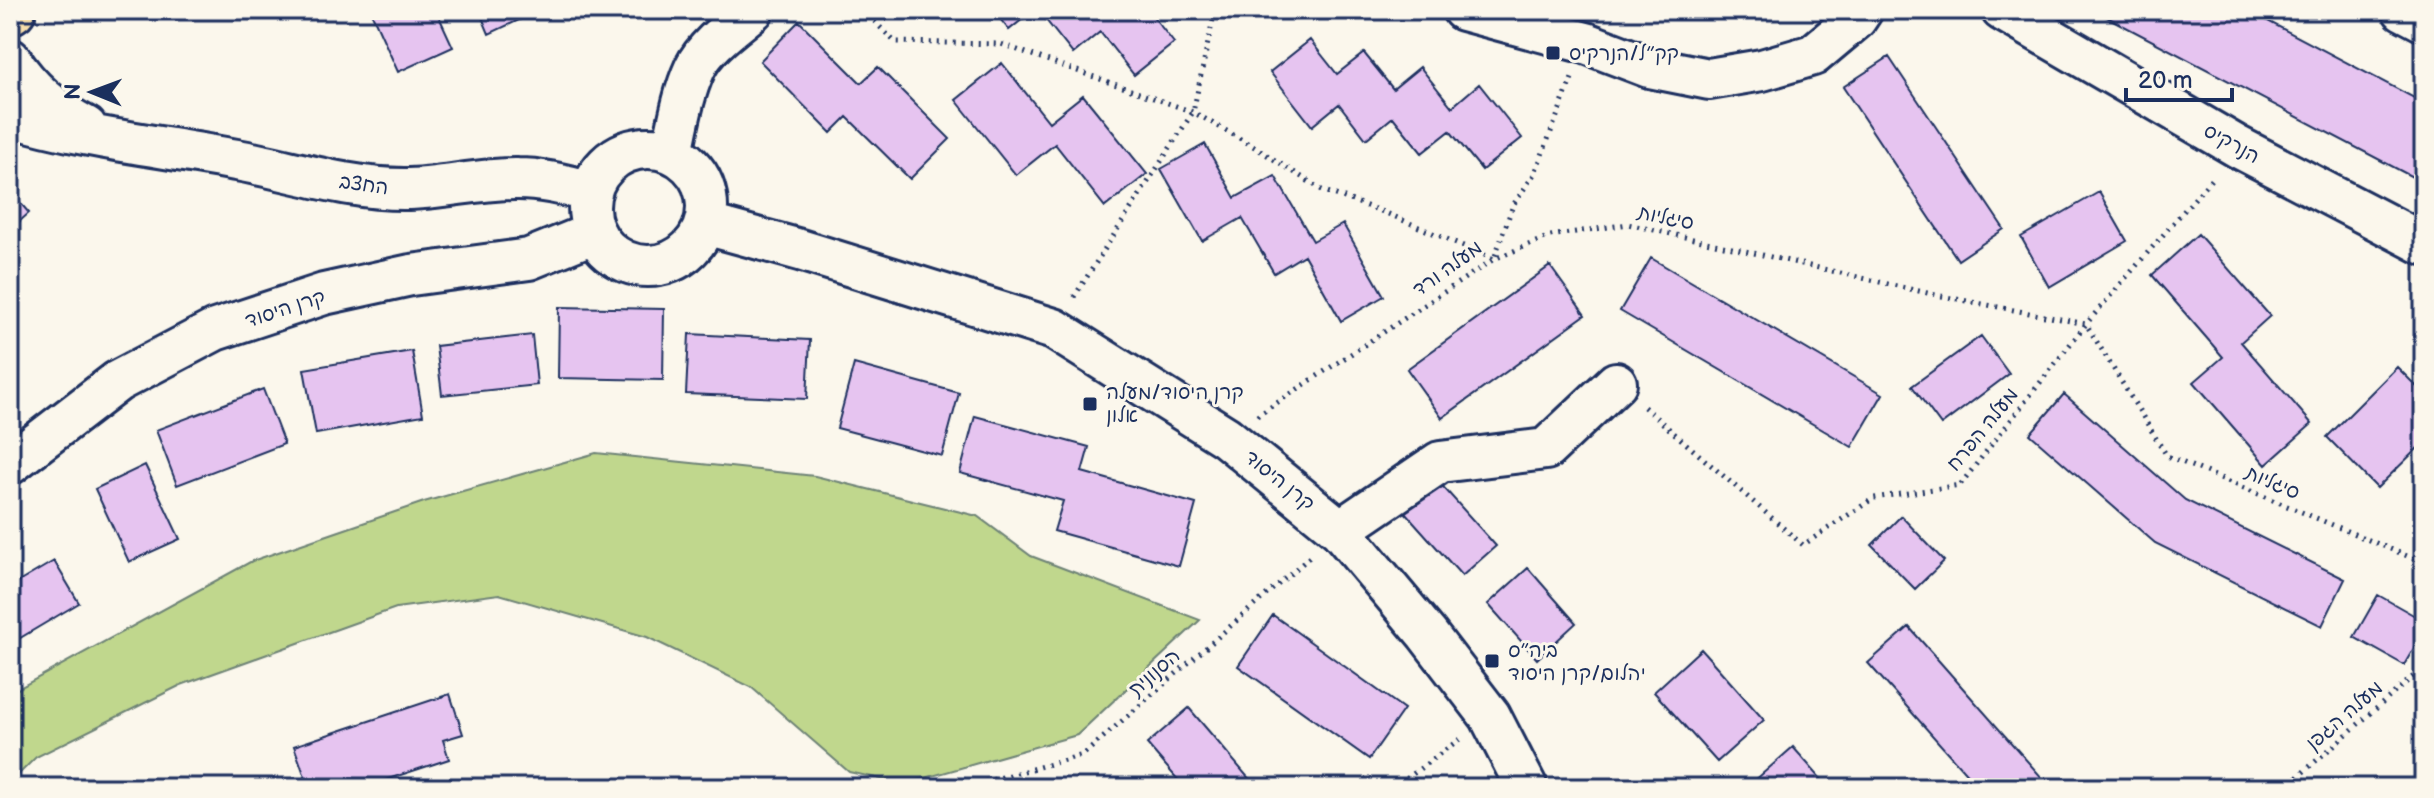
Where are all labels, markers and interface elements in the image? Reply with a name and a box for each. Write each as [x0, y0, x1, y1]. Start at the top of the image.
place label: קק״ל/הנרקיס [1569, 42, 1679, 66]
marker: קק״ל/הנרקיס [1544, 44, 1562, 62]
north arrow [52, 52, 132, 132]
scale bar [2126, 52, 2232, 102]
text: 20 m [2138, 66, 2193, 95]
text: N [60, 83, 87, 100]
street label: הנרקיס [2199, 119, 2264, 169]
street label: החצב [338, 170, 390, 200]
street label: סיגליות [1635, 200, 1696, 236]
street label: מעלה ורד [1408, 236, 1487, 302]
street label: קרן היסוד [242, 285, 329, 333]
place label: קרן היסוד/מעלה אלון [1106, 381, 1244, 428]
street label: מעלה הפרח [1942, 383, 2024, 476]
marker: קרן היסוד/מעלה אלון [1081, 395, 1099, 413]
street label: קרן היסוד [1239, 445, 1319, 516]
street label: סיגליות [2241, 460, 2303, 505]
place label: ביה״ס יהלום/קרן היסוד [1508, 639, 1645, 686]
street label: הסנונית [1124, 644, 1185, 702]
marker: ביה״ס יהלום/קרן היסוד [1483, 652, 1501, 670]
street label: מעלה הגפן [2301, 676, 2388, 756]

